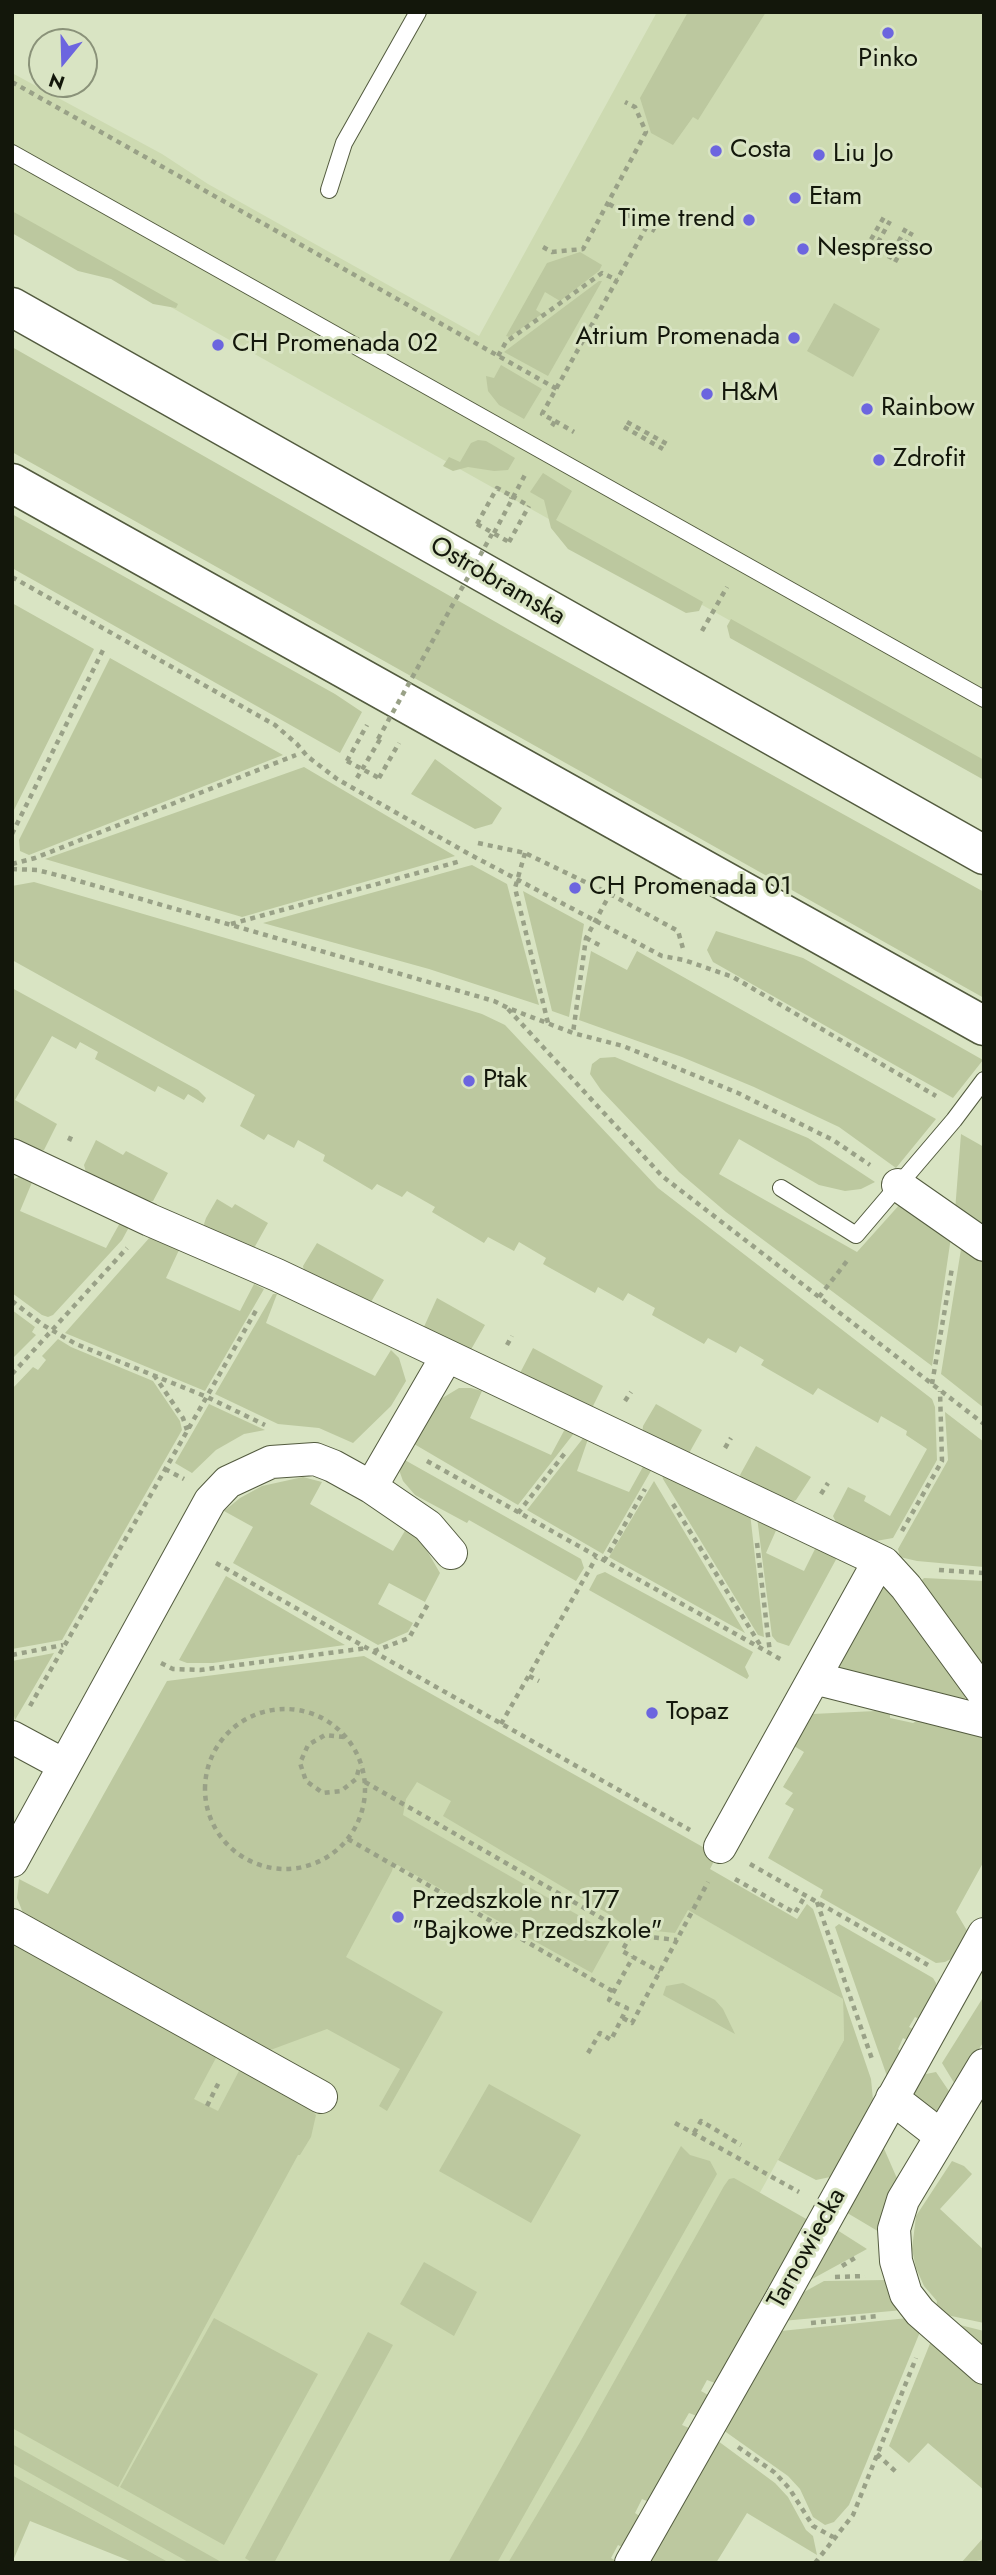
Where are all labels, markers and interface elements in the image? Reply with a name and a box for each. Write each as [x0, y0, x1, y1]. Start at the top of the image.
marker: Pinko [880, 25, 896, 41]
north arrow [28, 28, 98, 98]
place label: Pinko [858, 44, 918, 76]
text: N [45, 66, 68, 97]
place label: Costa [730, 135, 791, 167]
place label: Liu Jo [833, 139, 893, 171]
marker: Costa [708, 143, 724, 159]
marker: Liu Jo [811, 147, 827, 163]
place label: Etam [809, 182, 862, 214]
marker: Etam [787, 190, 803, 206]
place label: Time trend [618, 204, 735, 236]
marker: Time trend [741, 212, 757, 228]
place label: Nespresso [817, 233, 933, 265]
marker: Nespresso [795, 241, 811, 257]
place label: Atrium Promenada [576, 322, 780, 354]
place label: CH Promenada 02 [232, 329, 438, 361]
marker: Atrium Promenada [786, 330, 802, 346]
marker: CH Promenada 02 [210, 337, 226, 353]
place label: H&M [721, 378, 778, 410]
marker: H&M [699, 386, 715, 402]
place label: Rainbow [881, 393, 975, 425]
marker: Rainbow [859, 401, 875, 417]
place label: Zdrofit [893, 444, 965, 476]
marker: Zdrofit [871, 452, 887, 468]
street label: Ostrobramska [424, 531, 570, 633]
place label: CH Promenada 01 [589, 872, 792, 904]
marker: CH Promenada 01 [567, 880, 583, 896]
place label: Ptak [483, 1065, 527, 1097]
marker: Ptak [461, 1073, 477, 1089]
place label: Topaz [666, 1697, 729, 1729]
marker: Topaz [644, 1705, 660, 1721]
place label: Przedszkole nr 177 "Bajkowe Przedszkole" [412, 1886, 663, 1948]
marker: Przedszkole nr 177 "Bajkowe Przedszkole" [390, 1909, 406, 1925]
street label: Tarnowiecka [762, 2183, 854, 2315]

